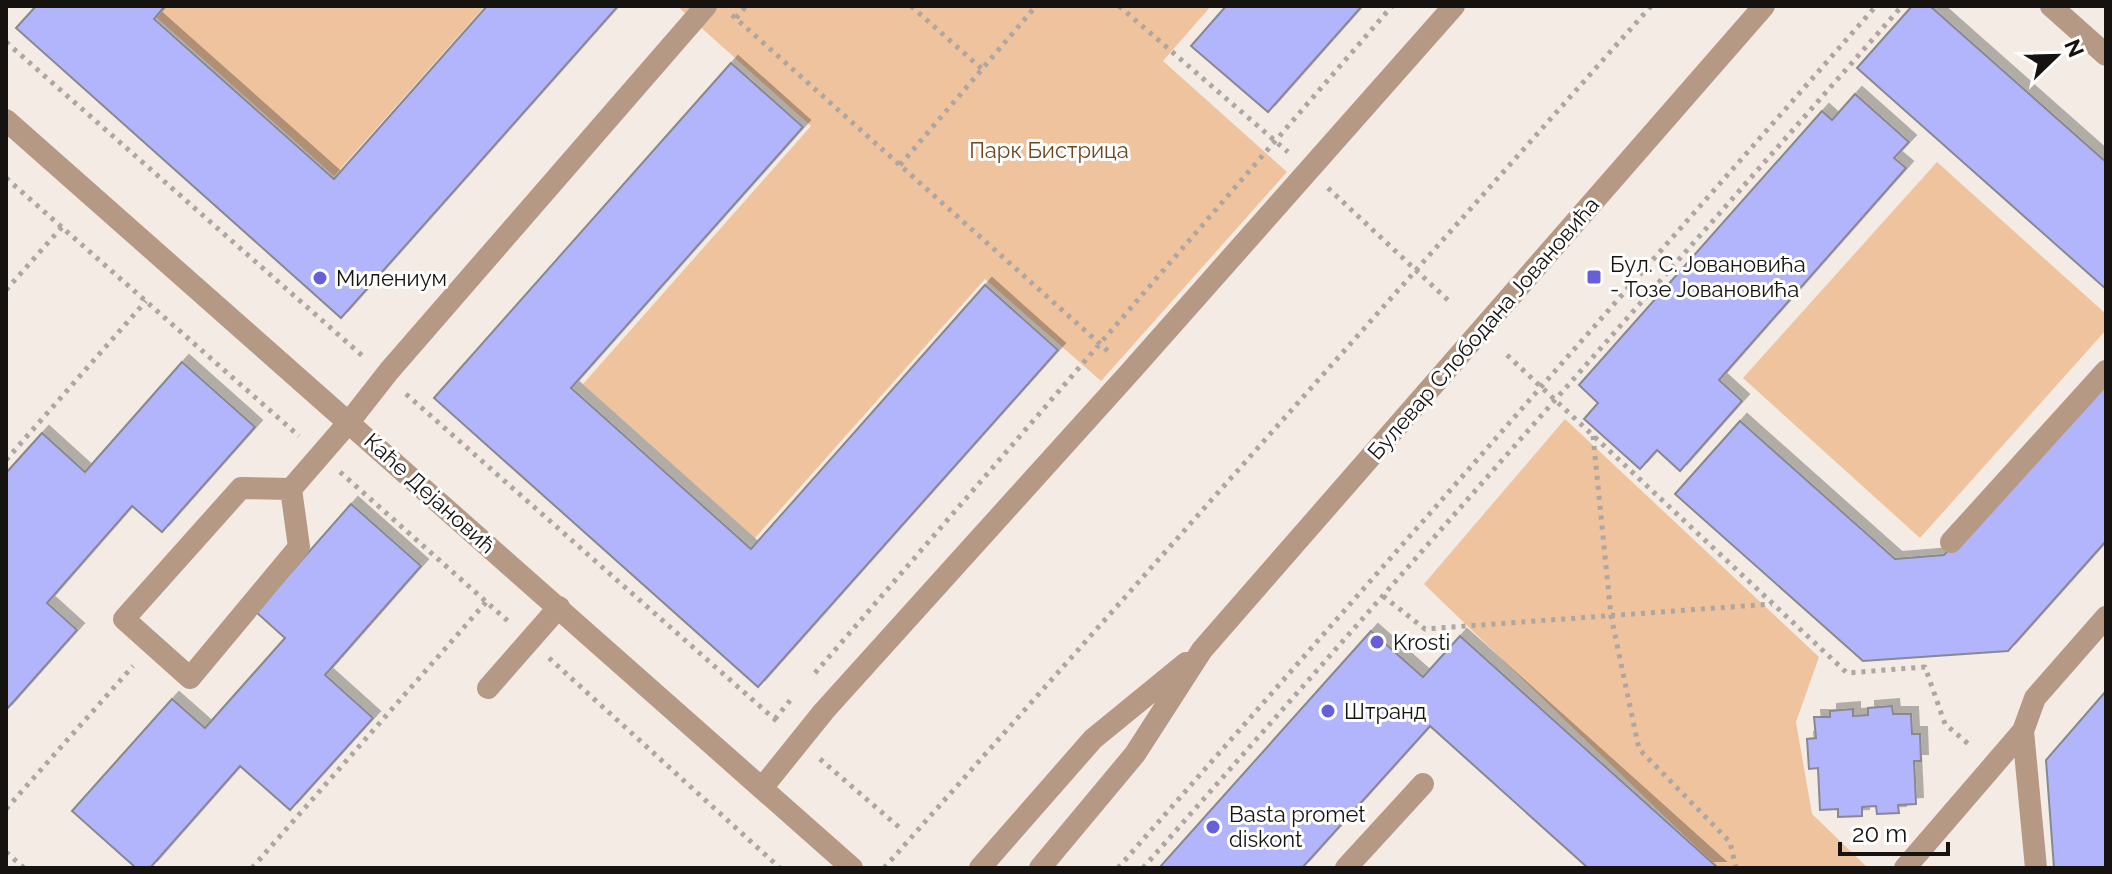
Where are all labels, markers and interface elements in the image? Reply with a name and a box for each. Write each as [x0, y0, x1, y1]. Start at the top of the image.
north arrow [2016, 16, 2096, 96]
text: N [2059, 35, 2090, 61]
park label: Парк Бистрица [969, 137, 1129, 163]
street label: Булевар Слободана Јовановића [1362, 191, 1604, 465]
place label: Бул. С. Јовановића - Тозе Јовановића [1610, 251, 1806, 302]
place label: Милениум [336, 265, 447, 291]
marker: Бул. С. Јовановића - Тозе Јовановића [1585, 268, 1603, 286]
marker: Милениум [311, 269, 329, 287]
street label: Каће Дејановић [359, 427, 501, 559]
place label: Krosti [1393, 629, 1450, 655]
marker: Krosti [1368, 633, 1386, 651]
place label: Штранд [1344, 698, 1427, 724]
marker: Штранд [1319, 702, 1337, 720]
place label: Basta promet diskont [1229, 801, 1366, 852]
scale bar [1840, 806, 1948, 856]
marker: Basta promet diskont [1204, 818, 1222, 836]
text: 20 m [1852, 819, 1907, 848]

